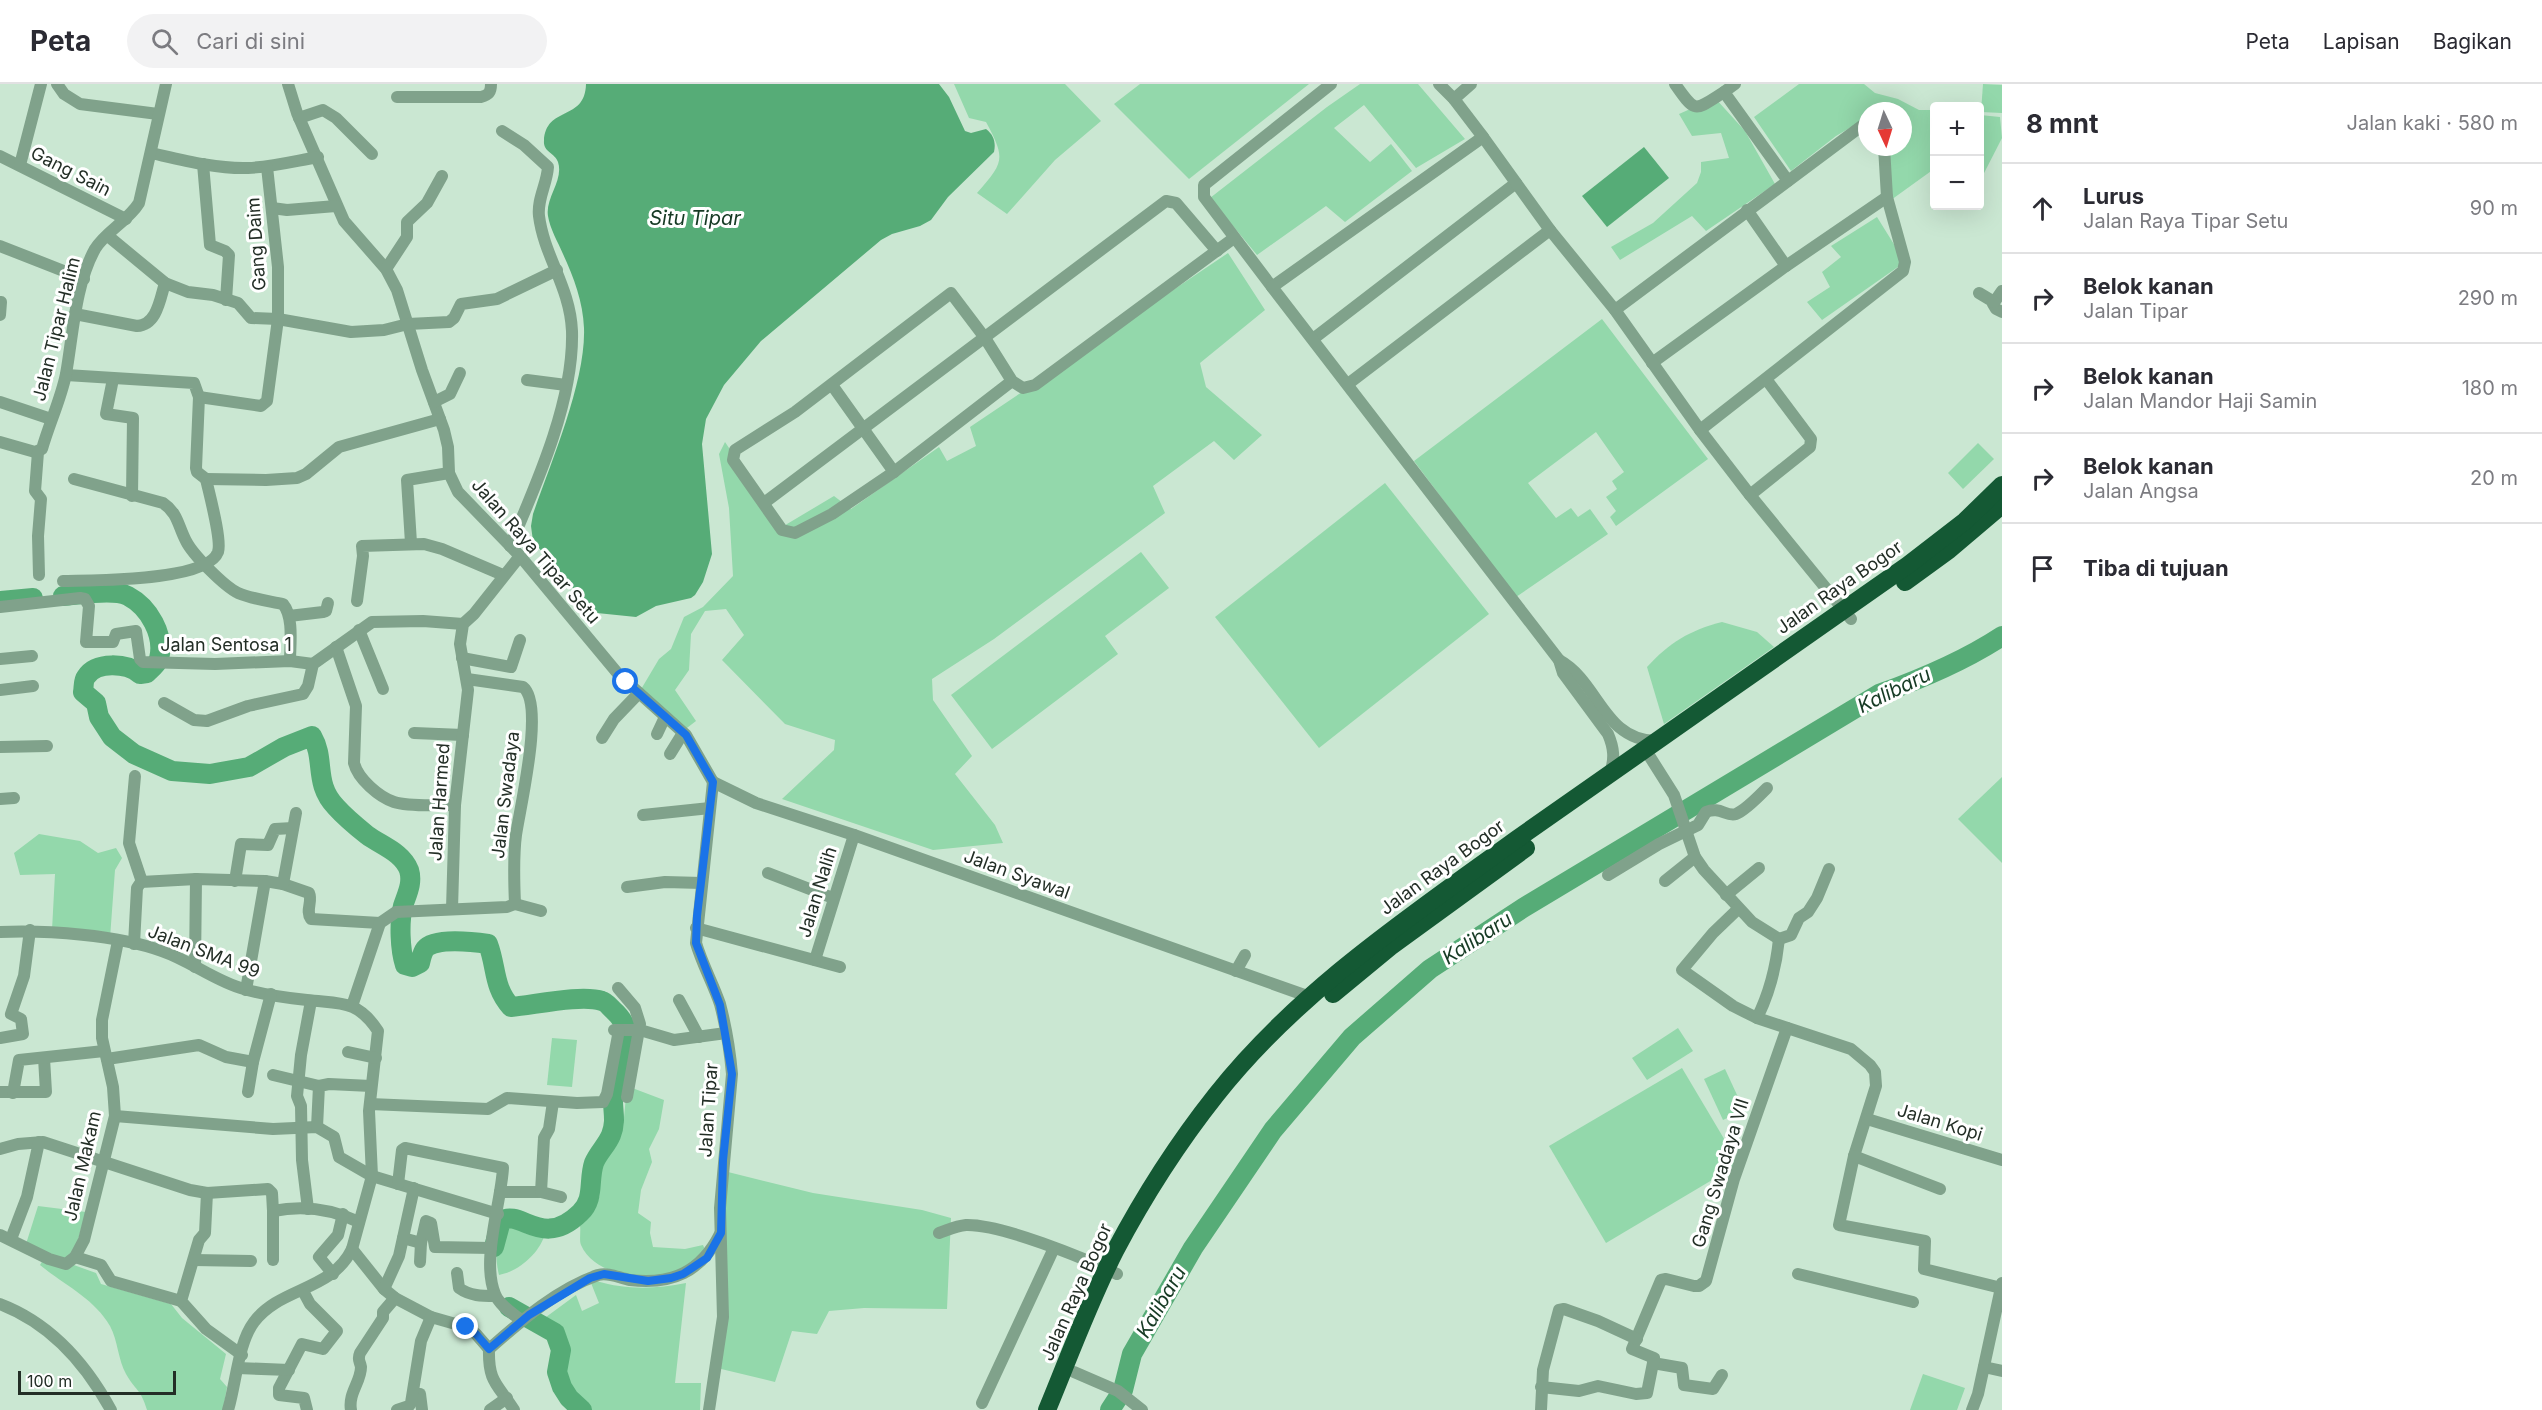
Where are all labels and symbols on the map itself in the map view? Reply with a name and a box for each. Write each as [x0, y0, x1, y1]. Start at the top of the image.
north arrow [1858, 102, 1912, 156]
street label: Gang Sain [28, 142, 114, 200]
street label: Gang Daim [242, 197, 270, 291]
water label: Situ Tipar [649, 206, 741, 230]
street label: Jalan Tipar Halim [28, 255, 84, 403]
street label: Jalan Raya Tipar Setu [467, 474, 605, 628]
street label: Jalan Raya Bogor [1772, 536, 1906, 638]
street label: Jalan Sentosa 1 [160, 634, 292, 655]
water label: Kalibaru [1853, 662, 1935, 718]
route start [612, 668, 638, 694]
street label: Jalan Swadaya [487, 730, 523, 860]
street label: Jalan Harmed [424, 742, 454, 862]
street label: Jalan Raya Bogor [1376, 815, 1508, 919]
street label: Jalan Nalih [793, 844, 841, 940]
street label: Jalan Syawal [961, 845, 1073, 903]
water label: Kalibaru [1438, 906, 1517, 969]
street label: Jalan SMA 99 [145, 920, 263, 982]
street label: Jalan Tipar [694, 1062, 722, 1158]
street label: Gang Swadaya VII [1687, 1096, 1753, 1250]
street label: Jalan Kopi [1895, 1099, 1985, 1145]
street label: Jalan Makam [59, 1109, 105, 1223]
street label: Jalan Raya Bogor [1036, 1220, 1116, 1364]
water label: Kalibaru [1131, 1262, 1191, 1342]
route end [452, 1313, 478, 1339]
scale bar [18, 1368, 176, 1396]

